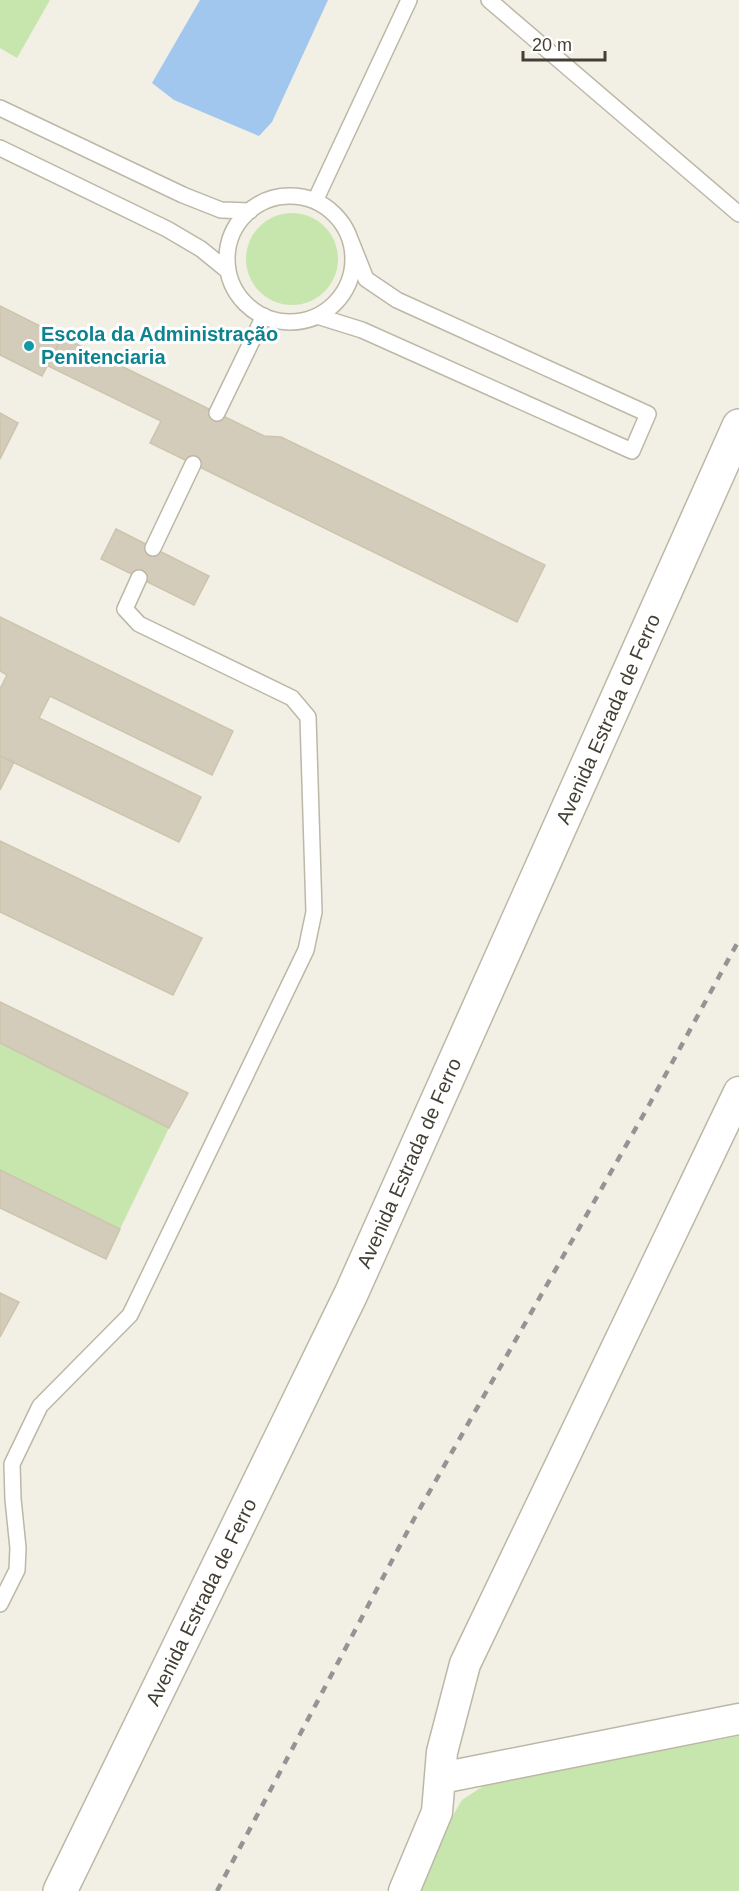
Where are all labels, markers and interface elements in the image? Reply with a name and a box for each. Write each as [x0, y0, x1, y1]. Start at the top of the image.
scale bar [523, 24, 606, 62]
text: 20 m [532, 35, 572, 55]
place label: Escola da Administração Penitenciaria [41, 323, 278, 368]
marker: Escola da Administração Penitenciaria [22, 339, 36, 353]
street label: Avenida Estrada de Ferro [552, 611, 664, 827]
street label: Avenida Estrada de Ferro [353, 1055, 465, 1271]
street label: Avenida Estrada de Ferro [141, 1495, 261, 1709]

